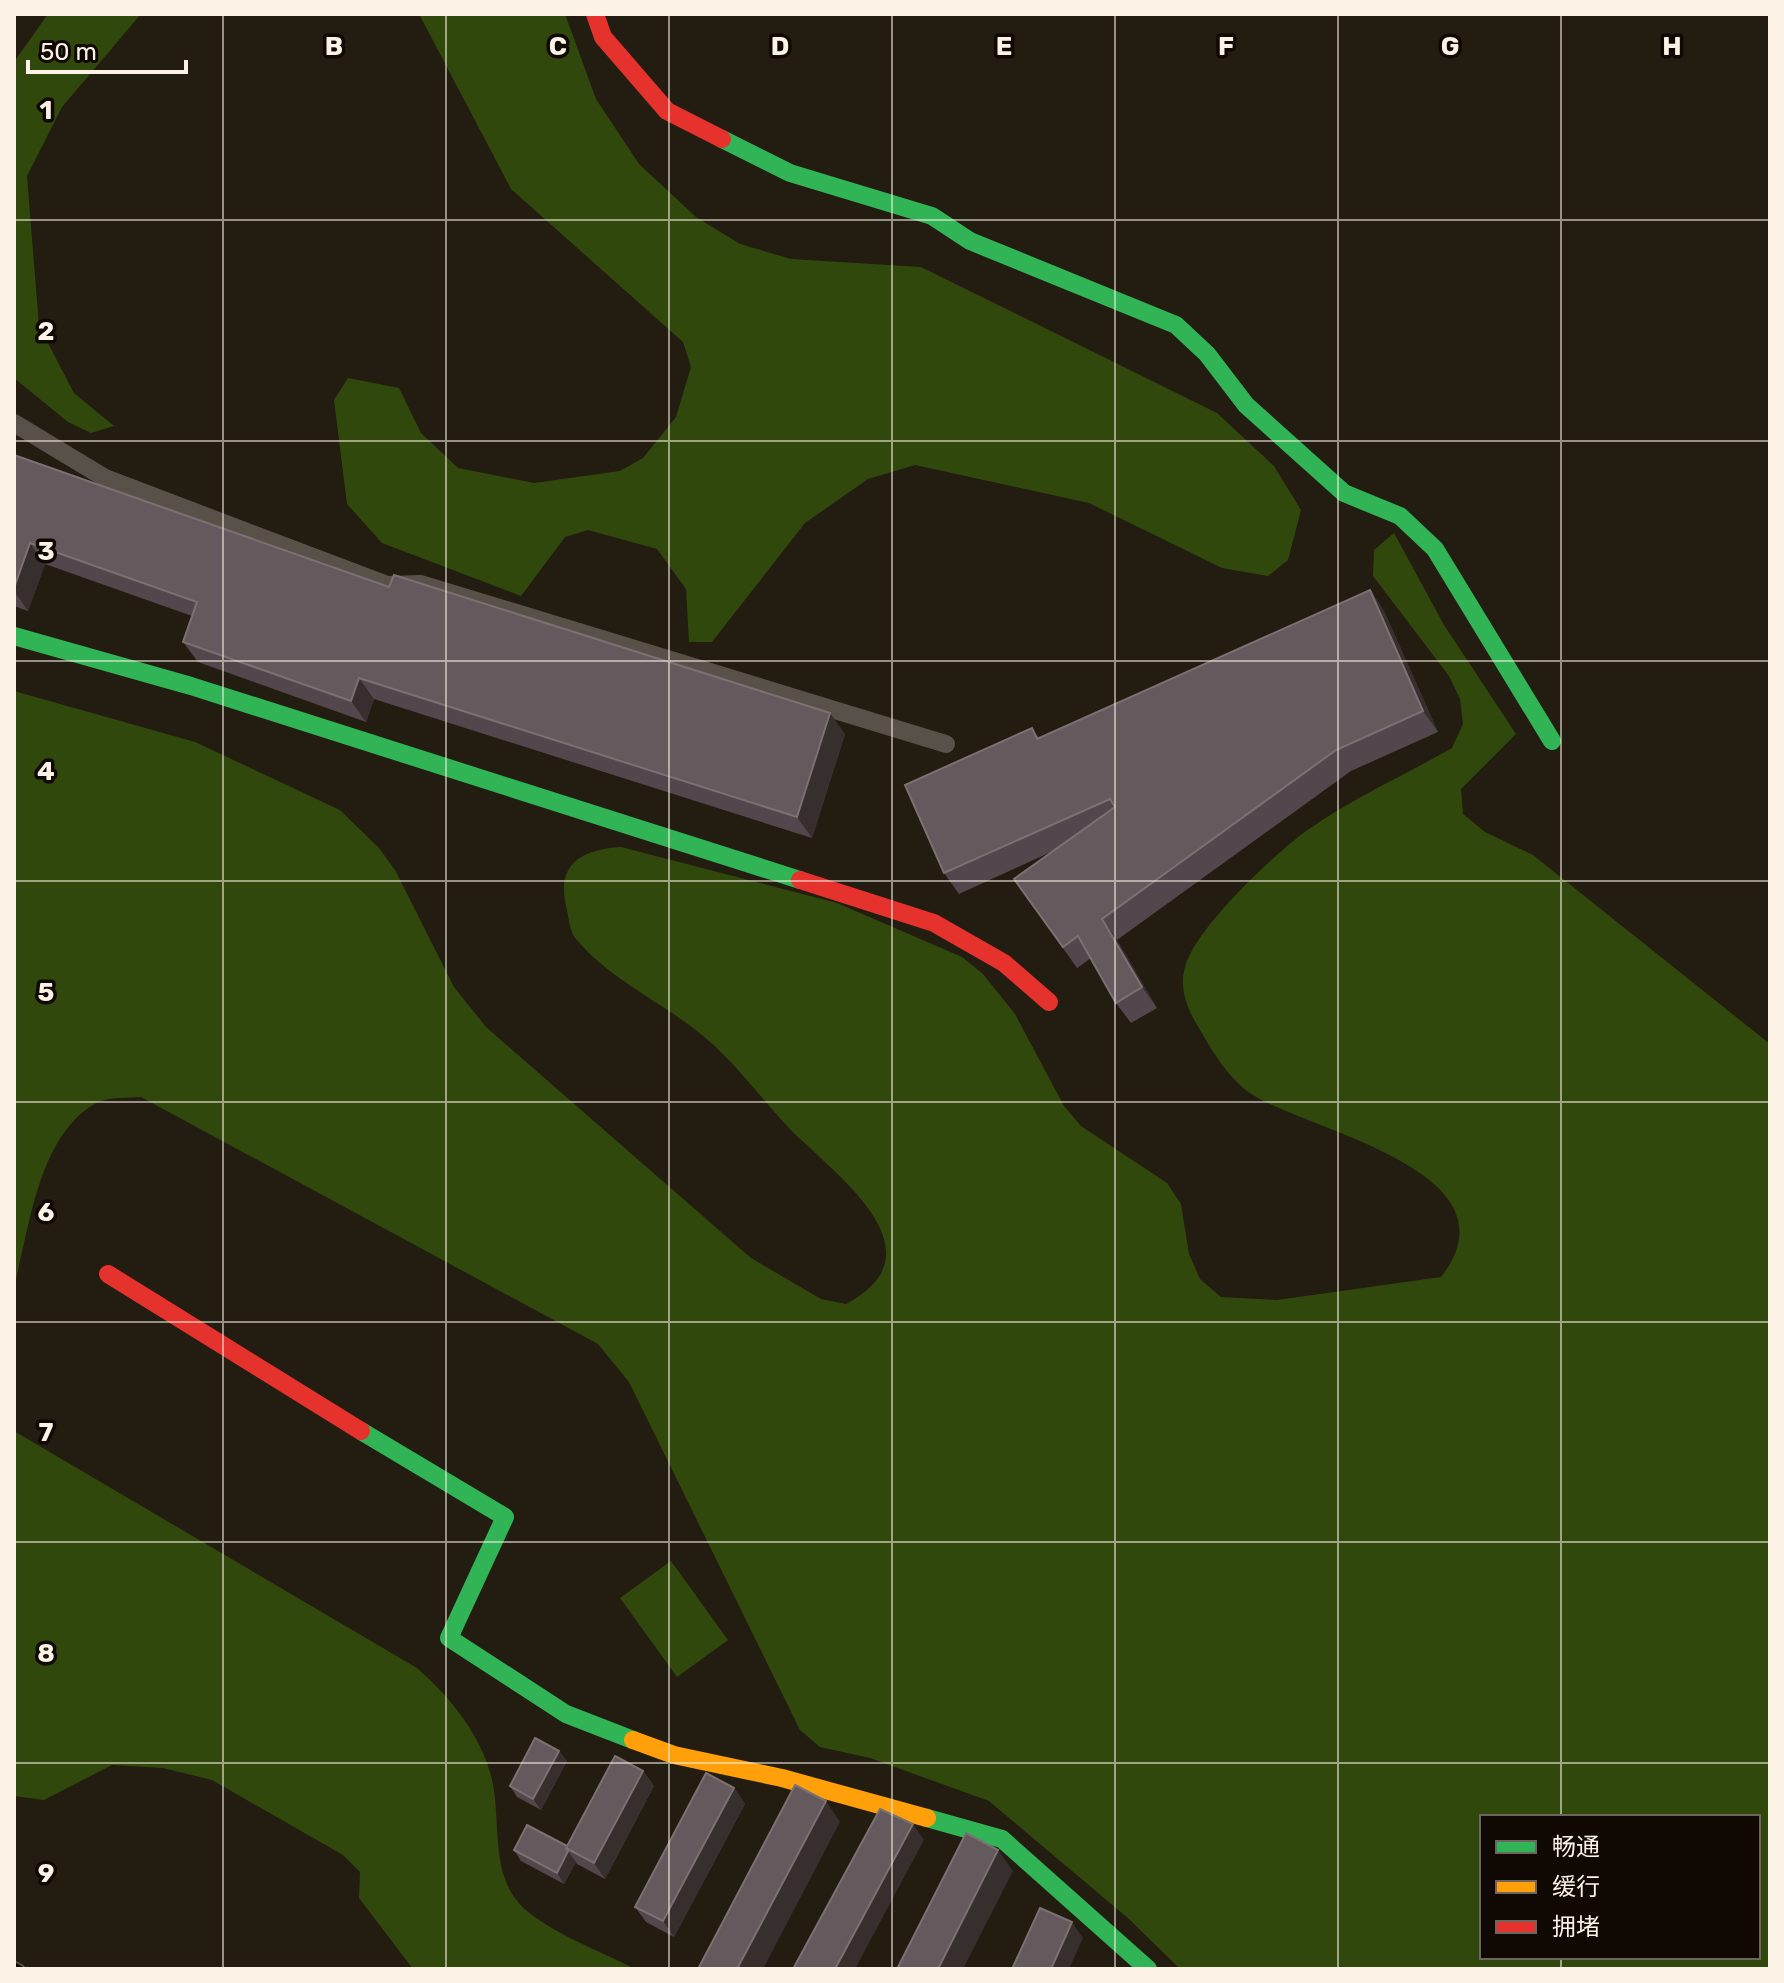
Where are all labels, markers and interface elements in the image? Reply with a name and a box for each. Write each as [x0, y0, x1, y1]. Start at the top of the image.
scale bar [28, 24, 186, 74]
text: B [325, 31, 343, 62]
text: C [549, 31, 567, 62]
text: D [771, 31, 789, 62]
text: E [996, 31, 1012, 62]
text: F [1218, 31, 1234, 62]
text: G [1441, 31, 1459, 62]
text: H [1662, 31, 1682, 62]
text: 50 m [40, 38, 97, 66]
text: 1 [40, 95, 52, 126]
text: 2 [38, 316, 54, 347]
text: 3 [37, 536, 55, 567]
text: 4 [37, 756, 55, 787]
text: 5 [38, 977, 54, 1008]
text: 6 [38, 1197, 55, 1228]
text: 7 [39, 1417, 54, 1448]
text: 8 [37, 1638, 55, 1669]
legend [1480, 1815, 1760, 1959]
text: 畅通 [1552, 1833, 1600, 1861]
text: 9 [38, 1858, 54, 1889]
text: 缓行 [1552, 1873, 1600, 1901]
text: 拥堵 [1552, 1913, 1600, 1941]

